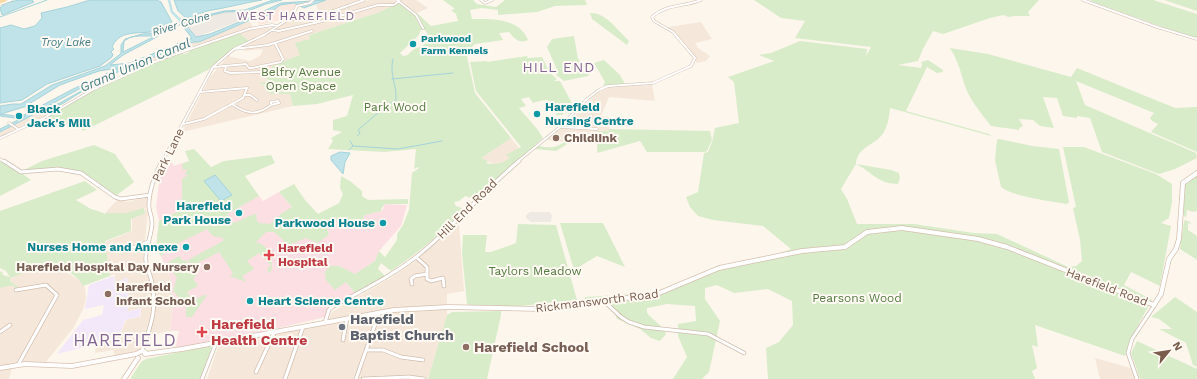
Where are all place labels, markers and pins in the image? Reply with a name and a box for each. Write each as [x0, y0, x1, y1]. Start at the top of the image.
place label: Parkwood Farm Kennels [421, 33, 489, 56]
marker: Parkwood Farm Kennels [408, 39, 418, 49]
place label: Harefield Nursing Centre [545, 100, 634, 128]
place label: Black Jack's Mill [27, 102, 91, 130]
marker: Harefield Nursing Centre [532, 109, 542, 119]
marker: Black Jack's Mill [14, 111, 24, 121]
place label: Childlink [564, 131, 617, 145]
marker: Childlink [551, 133, 561, 143]
place label: Harefield Park House [163, 199, 231, 227]
marker: Harefield Park House [234, 208, 244, 218]
place label: Parkwood House [275, 216, 375, 230]
marker: Parkwood House [378, 218, 388, 228]
place label: Nurses Home and Annexe [27, 240, 178, 254]
place label: Harefield Hospital [278, 241, 333, 269]
marker: Nurses Home and Annexe [181, 242, 191, 252]
marker: Harefield Hospital [263, 249, 275, 261]
place label: Harefield Hospital Day Nursery [16, 260, 199, 274]
marker: Harefield Hospital Day Nursery [202, 262, 212, 272]
place label: Harefield Infant School [116, 280, 195, 308]
marker: Harefield Infant School [103, 289, 113, 299]
place label: Heart Science Centre [258, 294, 384, 308]
marker: Heart Science Centre [245, 296, 255, 306]
place label: Harefield Baptist Church [350, 311, 454, 343]
place label: Harefield Health Centre [211, 316, 307, 348]
marker: Harefield Baptist Church [337, 322, 347, 332]
marker: Harefield Health Centre [196, 326, 208, 338]
place label: Harefield School [474, 339, 589, 355]
marker: Harefield School [461, 342, 471, 352]

